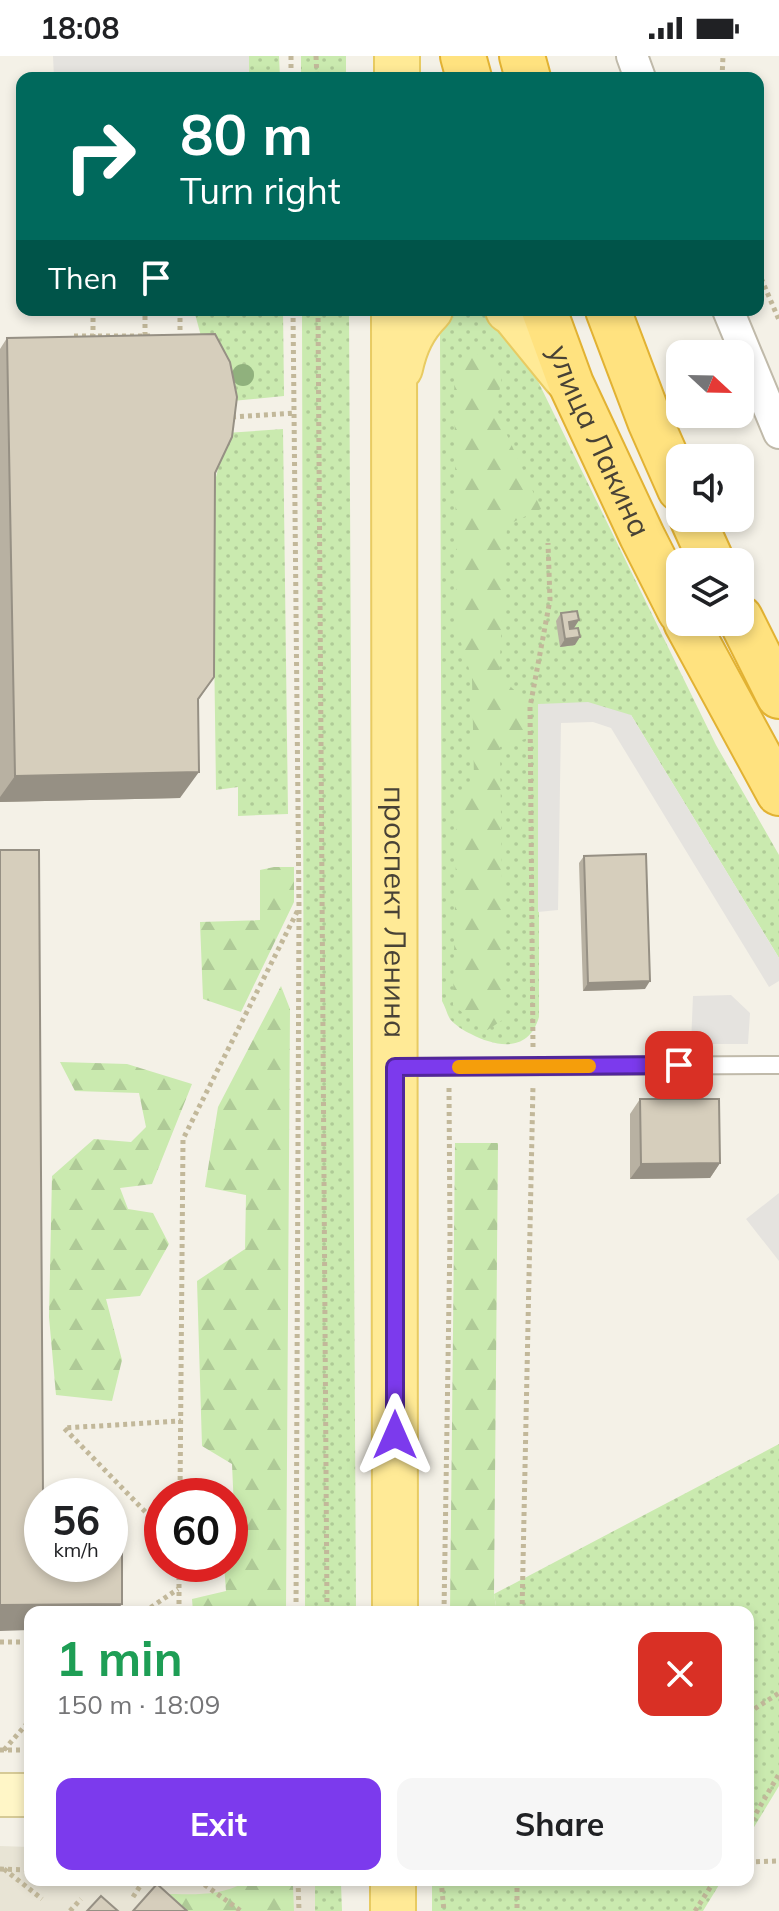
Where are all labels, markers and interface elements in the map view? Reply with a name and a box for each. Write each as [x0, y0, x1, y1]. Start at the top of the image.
text: 18:08 [40, 9, 119, 47]
text: 80 m [180, 99, 313, 169]
icon: right [48, 104, 152, 208]
text: Turn right [180, 168, 341, 213]
icon: arrive [134, 256, 178, 300]
text: Then [48, 259, 118, 297]
street label: улица Лакина [540, 339, 660, 543]
north arrow [666, 340, 754, 428]
map controls [666, 340, 754, 636]
button: sound [666, 444, 754, 532]
button: layers [666, 548, 754, 636]
street label: проспект Ленина [376, 786, 415, 1038]
pin [645, 1031, 713, 1099]
icon: arrive [657, 1043, 701, 1087]
position arrow [353, 1393, 437, 1477]
speed limit sign: 60 [144, 1478, 248, 1582]
text: 56 [52, 1495, 100, 1545]
text: km/h [53, 1537, 99, 1562]
text: 1 min [56, 1628, 183, 1688]
button: close [638, 1632, 722, 1716]
text: 150 m · 18:09 [56, 1688, 220, 1721]
button: Exit [56, 1778, 381, 1870]
button: Share [397, 1778, 722, 1870]

